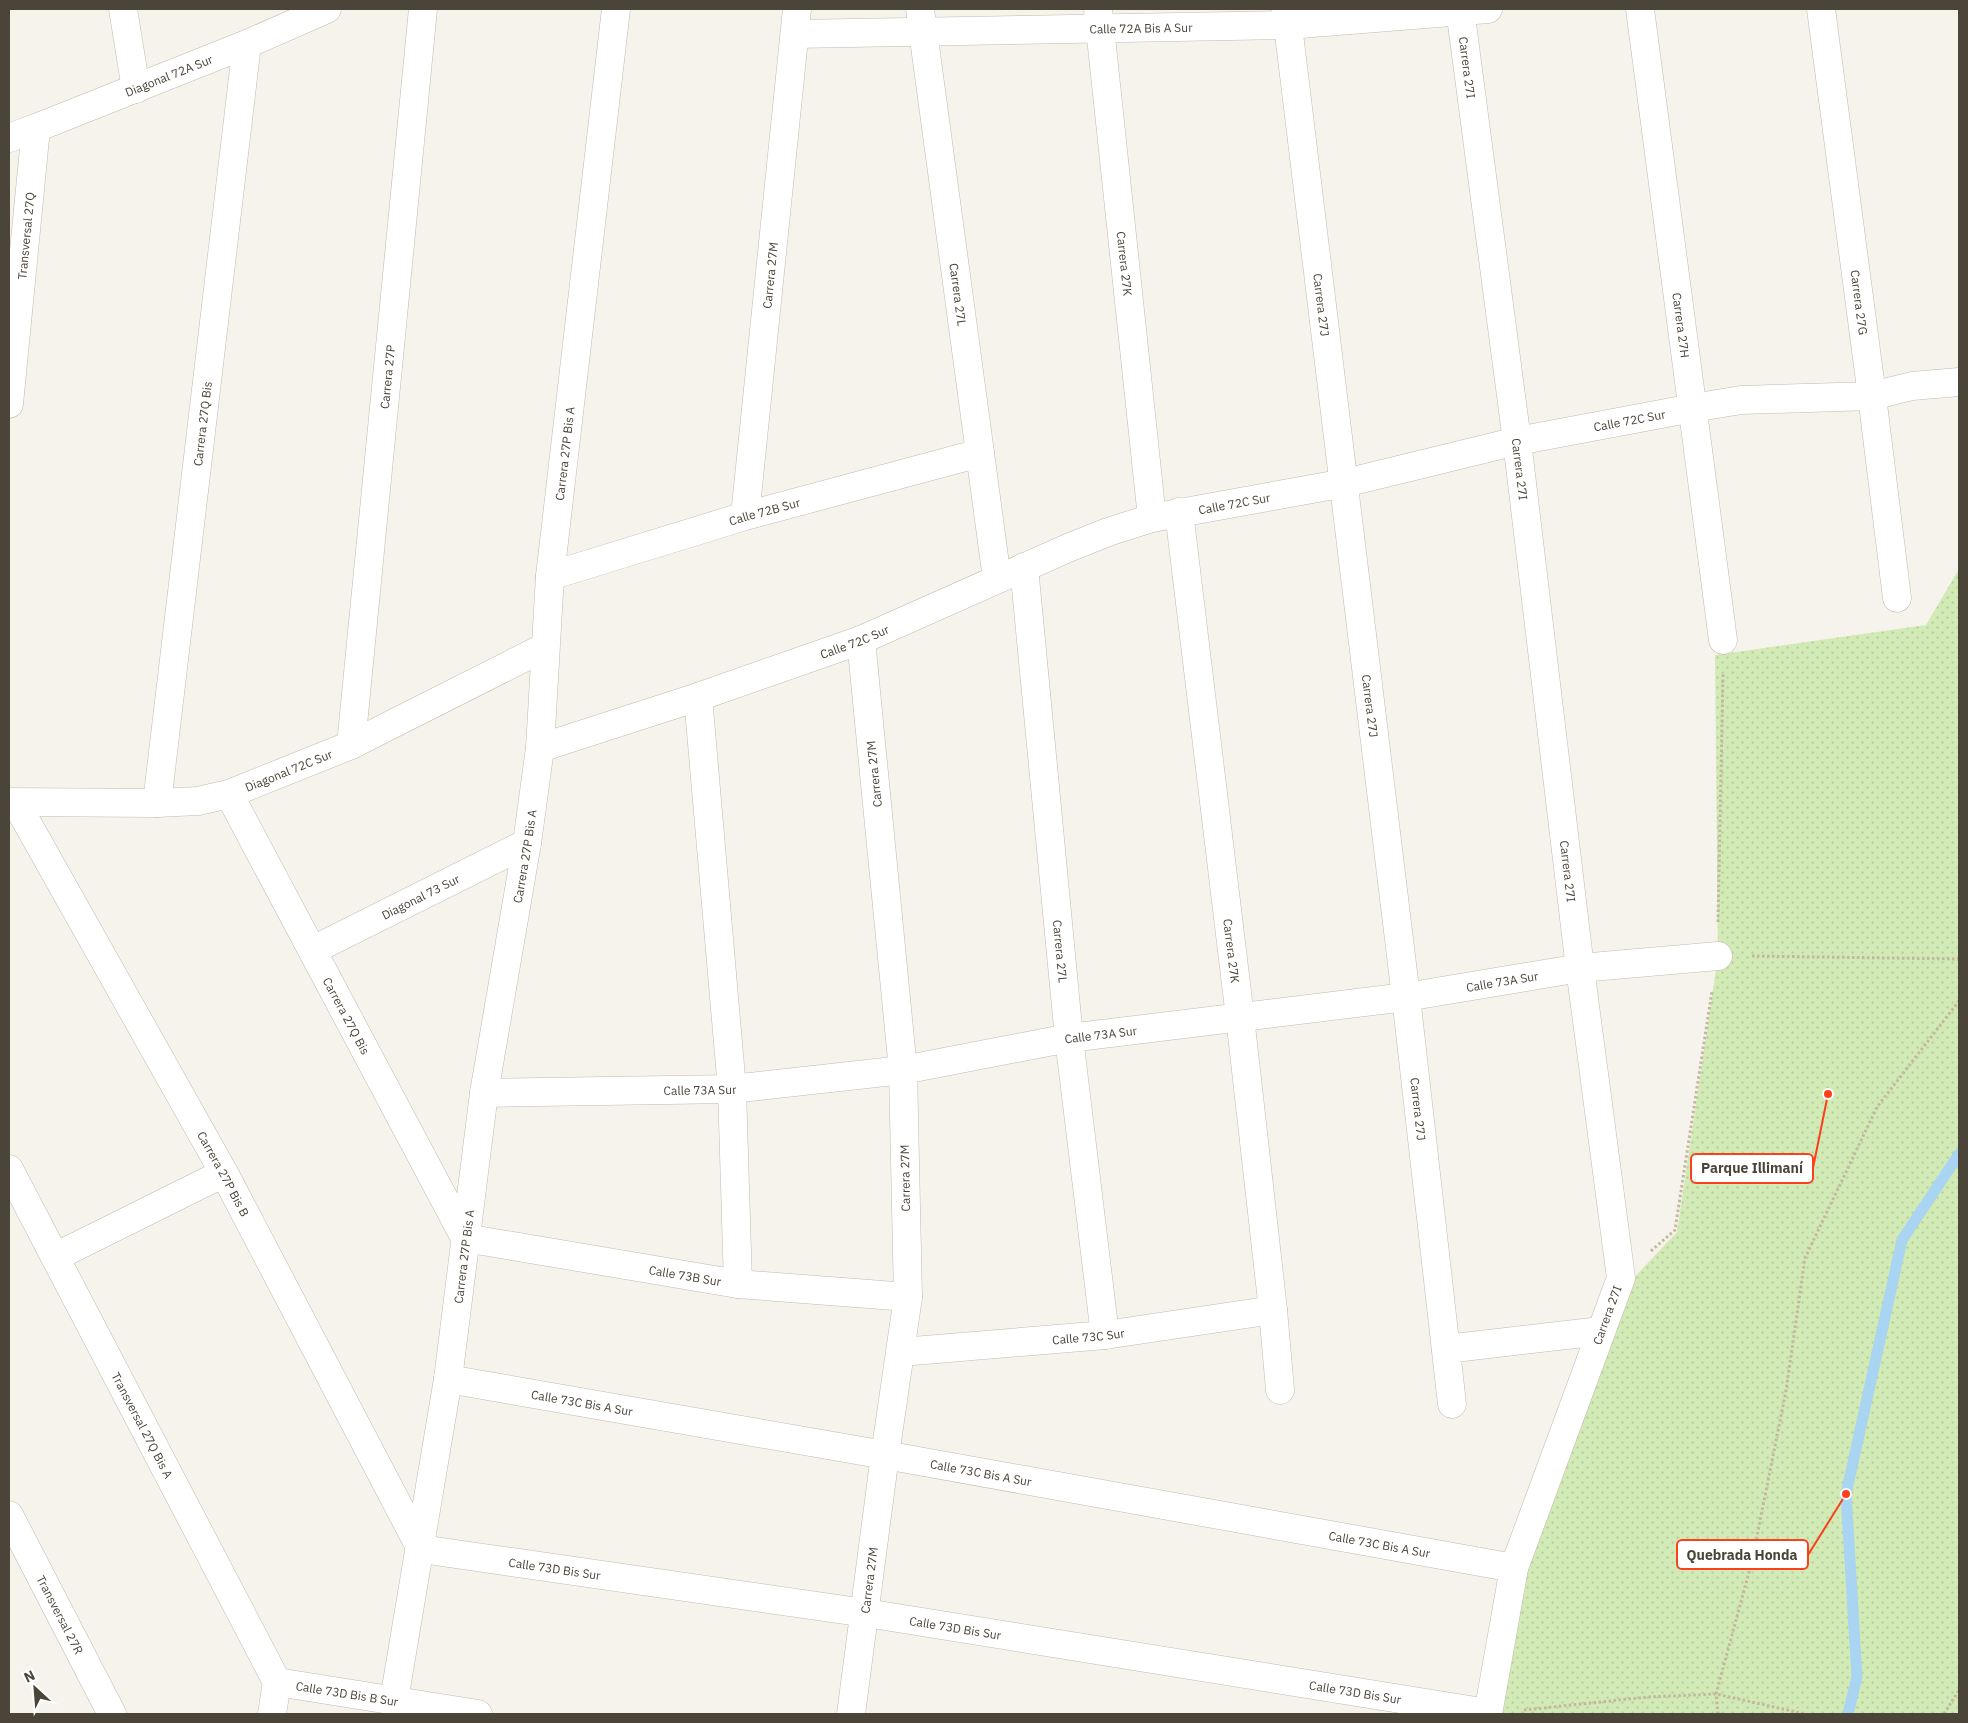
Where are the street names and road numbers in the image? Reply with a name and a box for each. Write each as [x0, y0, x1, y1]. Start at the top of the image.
street label: Calle 72A Bis A Sur [1089, 19, 1193, 36]
street label: Carrera 27I [1456, 36, 1479, 99]
street label: Diagonal 72A Sur [123, 51, 215, 99]
street label: Transversal 27Q [14, 191, 37, 280]
street label: Carrera 27K [1114, 231, 1136, 297]
street label: Carrera 27M [759, 241, 781, 309]
street label: Carrera 27L [947, 262, 970, 327]
street label: Carrera 27G [1848, 269, 1871, 336]
street label: Carrera 27J [1311, 272, 1333, 337]
street label: Carrera 27H [1670, 292, 1693, 359]
street label: Carrera 27P [376, 344, 398, 410]
street label: Carrera 27Q Bis [190, 380, 214, 467]
street label: Carrera 27P Bis A [551, 405, 577, 501]
street label: Calle 72C Sur [1592, 406, 1667, 434]
street label: Carrera 27I [1509, 437, 1532, 501]
street label: Calle 72C Sur [1197, 489, 1272, 517]
street label: Calle 72B Sur [727, 494, 802, 528]
street label: Calle 72C Sur [818, 621, 892, 661]
street label: Carrera 27J [1359, 674, 1382, 738]
street label: Carrera 27M [863, 740, 885, 808]
street label: Diagonal 72C Sur [243, 746, 335, 794]
street label: Carrera 27P Bis A [509, 808, 539, 904]
street label: Carrera 27I [1557, 839, 1580, 903]
street label: Diagonal 73 Sur [379, 870, 462, 922]
street label: Carrera 27K [1221, 918, 1243, 984]
street label: Carrera 27L [1050, 919, 1071, 983]
street label: Calle 73A Sur [1465, 967, 1540, 994]
street label: Carrera 27Q Bis [320, 974, 374, 1057]
street label: Calle 73A Sur [1063, 1022, 1138, 1046]
street label: Carrera 27J [1408, 1077, 1430, 1141]
street label: Calle 73A Sur [663, 1081, 738, 1098]
street label: Carrera 27P Bis B [195, 1128, 253, 1219]
street label: Carrera 27M [897, 1144, 913, 1212]
street label: Carrera 27P Bis A [450, 1208, 477, 1304]
street label: Calle 73B Sur [648, 1262, 723, 1289]
street label: Carrera 27I [1589, 1283, 1625, 1347]
street label: Calle 73C Sur [1051, 1325, 1126, 1347]
street label: Transversal 27Q Bis A [109, 1369, 177, 1481]
street label: Calle 73C Bis A Sur [530, 1386, 635, 1419]
street label: Calle 73C Bis A Sur [929, 1456, 1033, 1489]
street label: Calle 73C Bis A Sur [1328, 1527, 1432, 1560]
street label: Carrera 27M [857, 1546, 880, 1614]
street label: Calle 73D Bis Sur [508, 1554, 602, 1582]
street label: Transversal 27R [34, 1572, 87, 1657]
street label: Calle 73D Bis Sur [908, 1613, 1003, 1642]
street label: Calle 73D Bis Sur [1308, 1677, 1403, 1707]
street label: Calle 73D Bis B Sur [295, 1678, 400, 1709]

